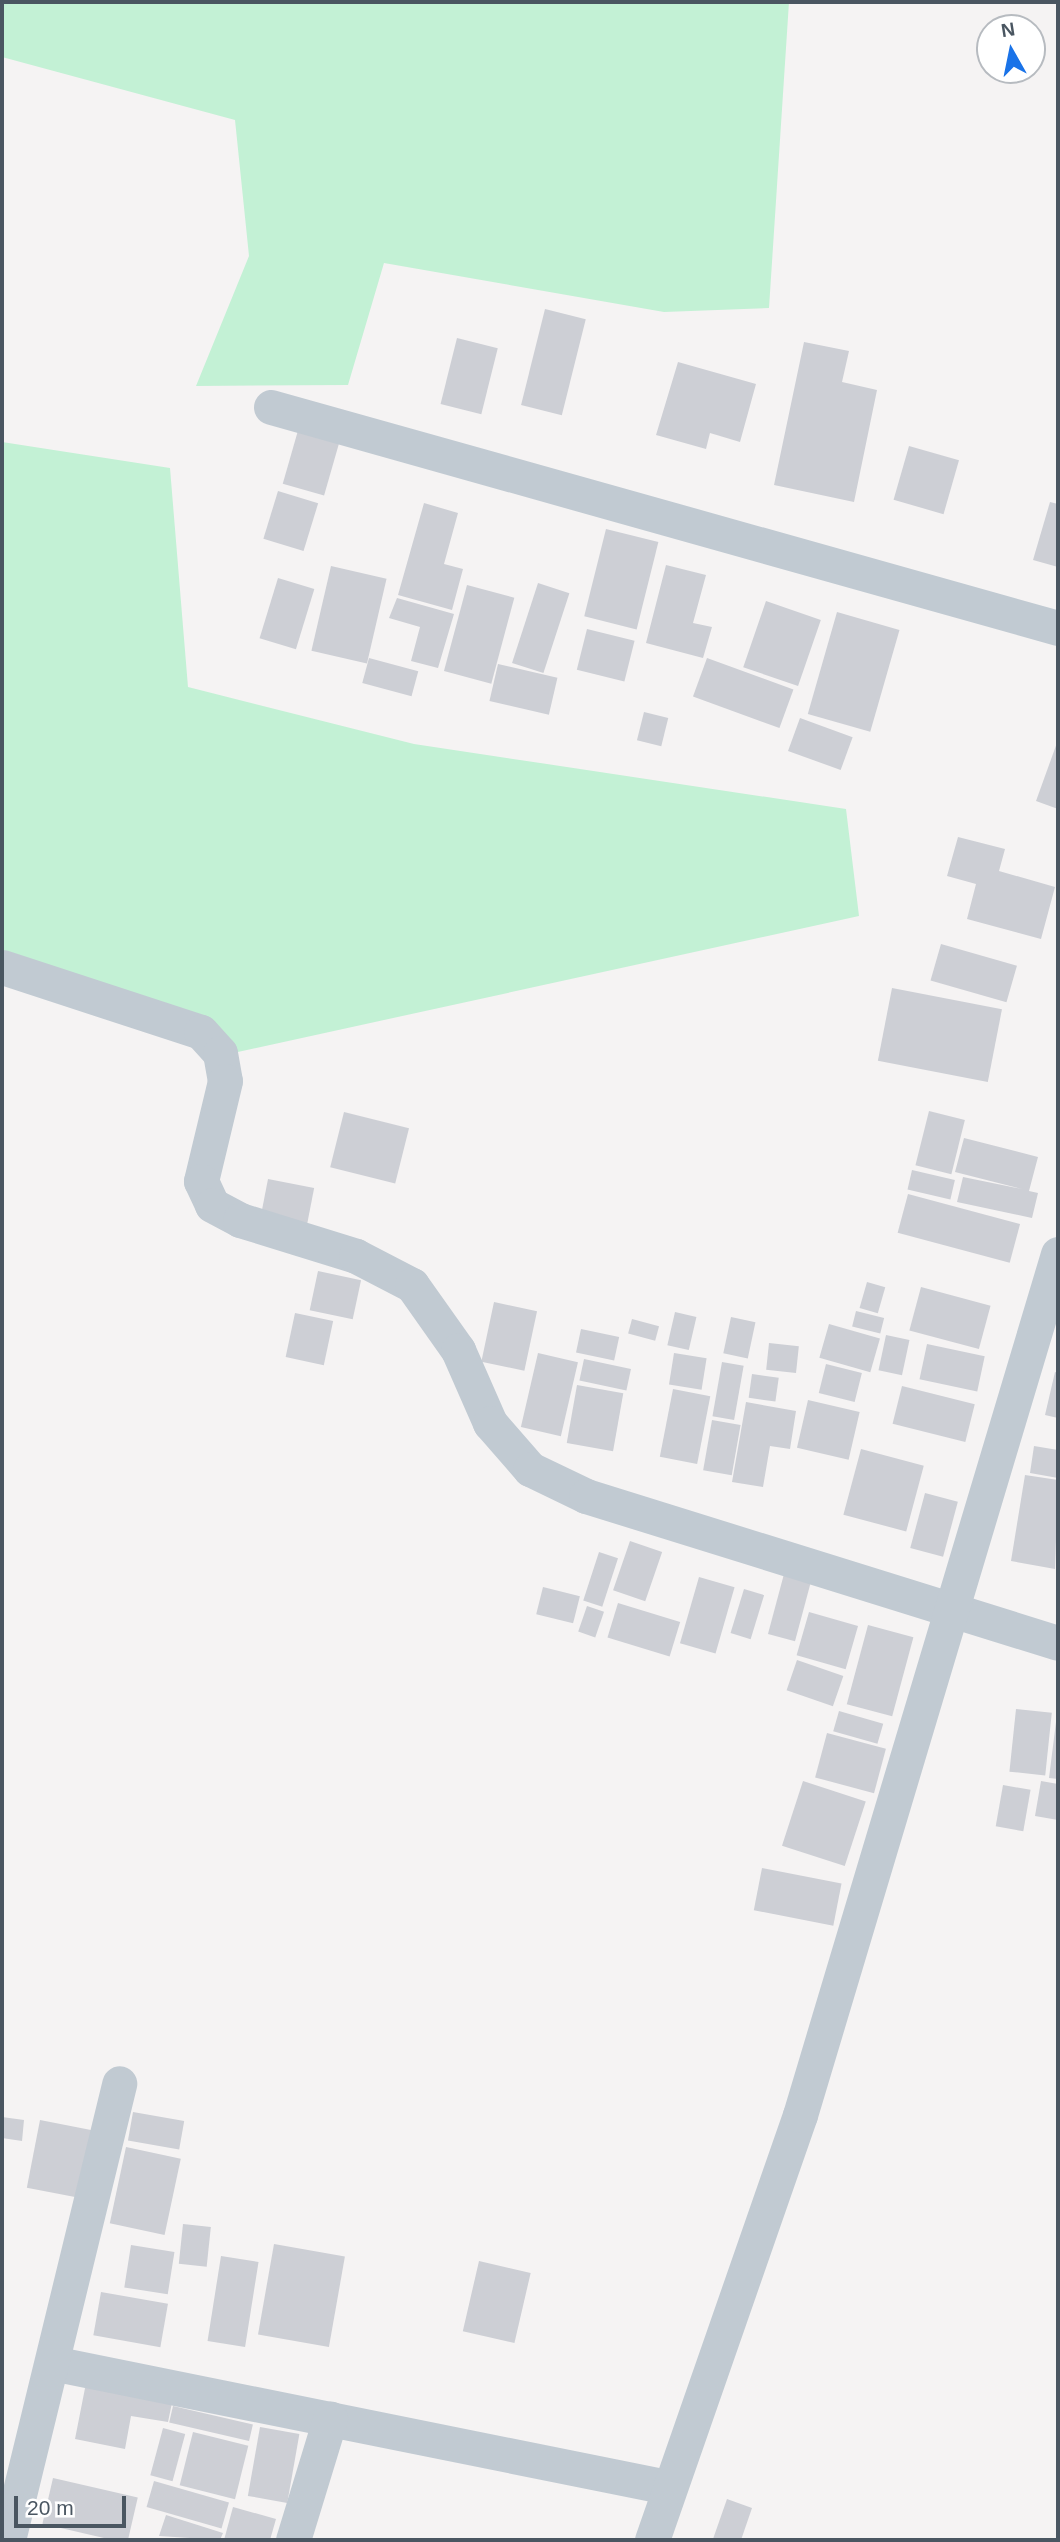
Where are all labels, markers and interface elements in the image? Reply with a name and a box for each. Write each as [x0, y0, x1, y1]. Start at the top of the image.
north arrow [976, 14, 1046, 84]
text: N [1000, 18, 1016, 41]
scale bar [18, 2482, 130, 2526]
text: 20 m [27, 2496, 74, 2519]

